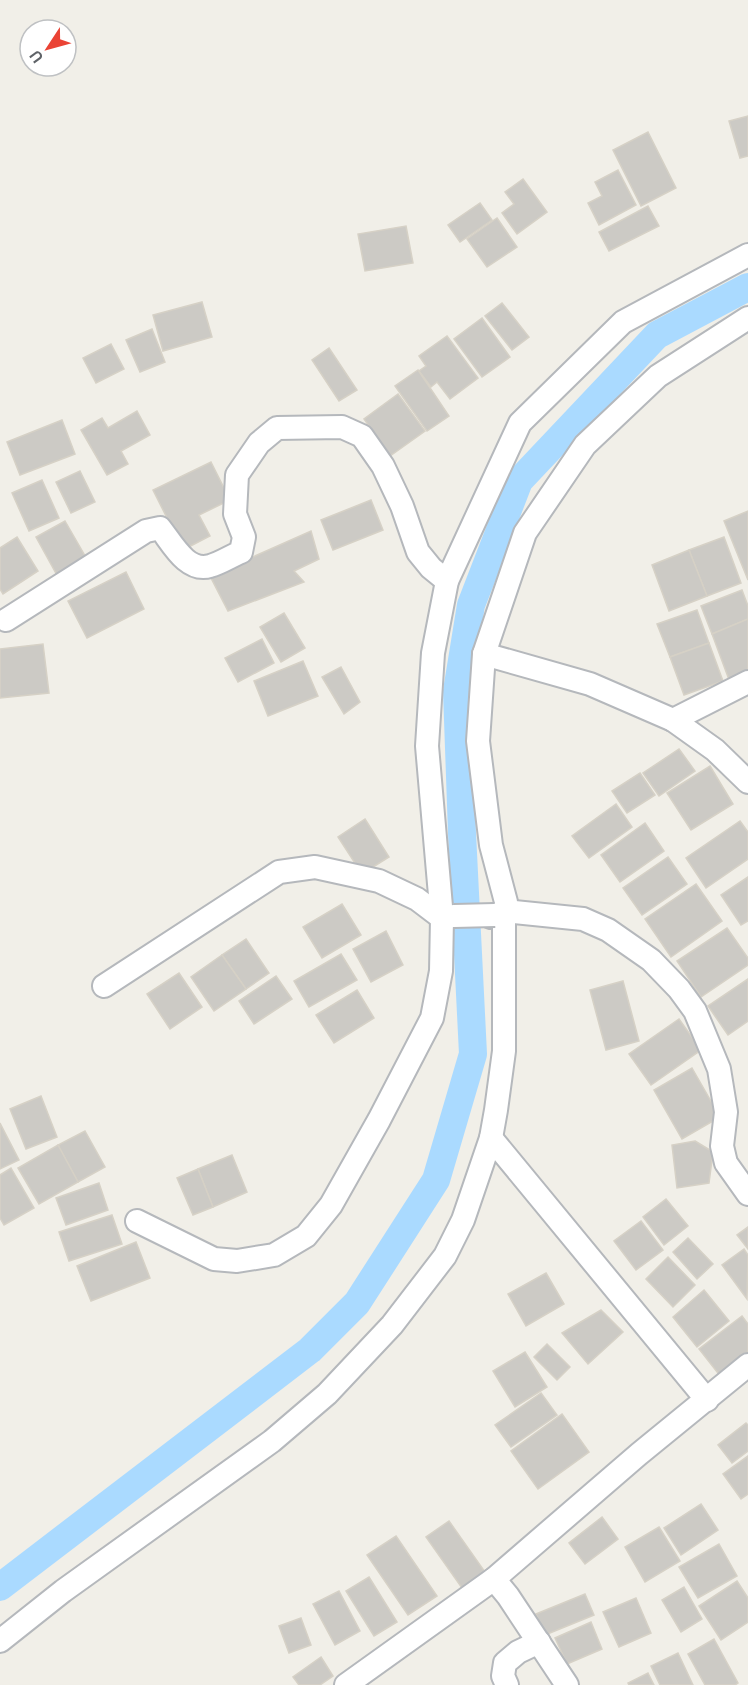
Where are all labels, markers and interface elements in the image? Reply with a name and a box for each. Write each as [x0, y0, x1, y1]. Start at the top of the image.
north arrow [18, 18, 78, 78]
text: U [25, 46, 48, 67]

